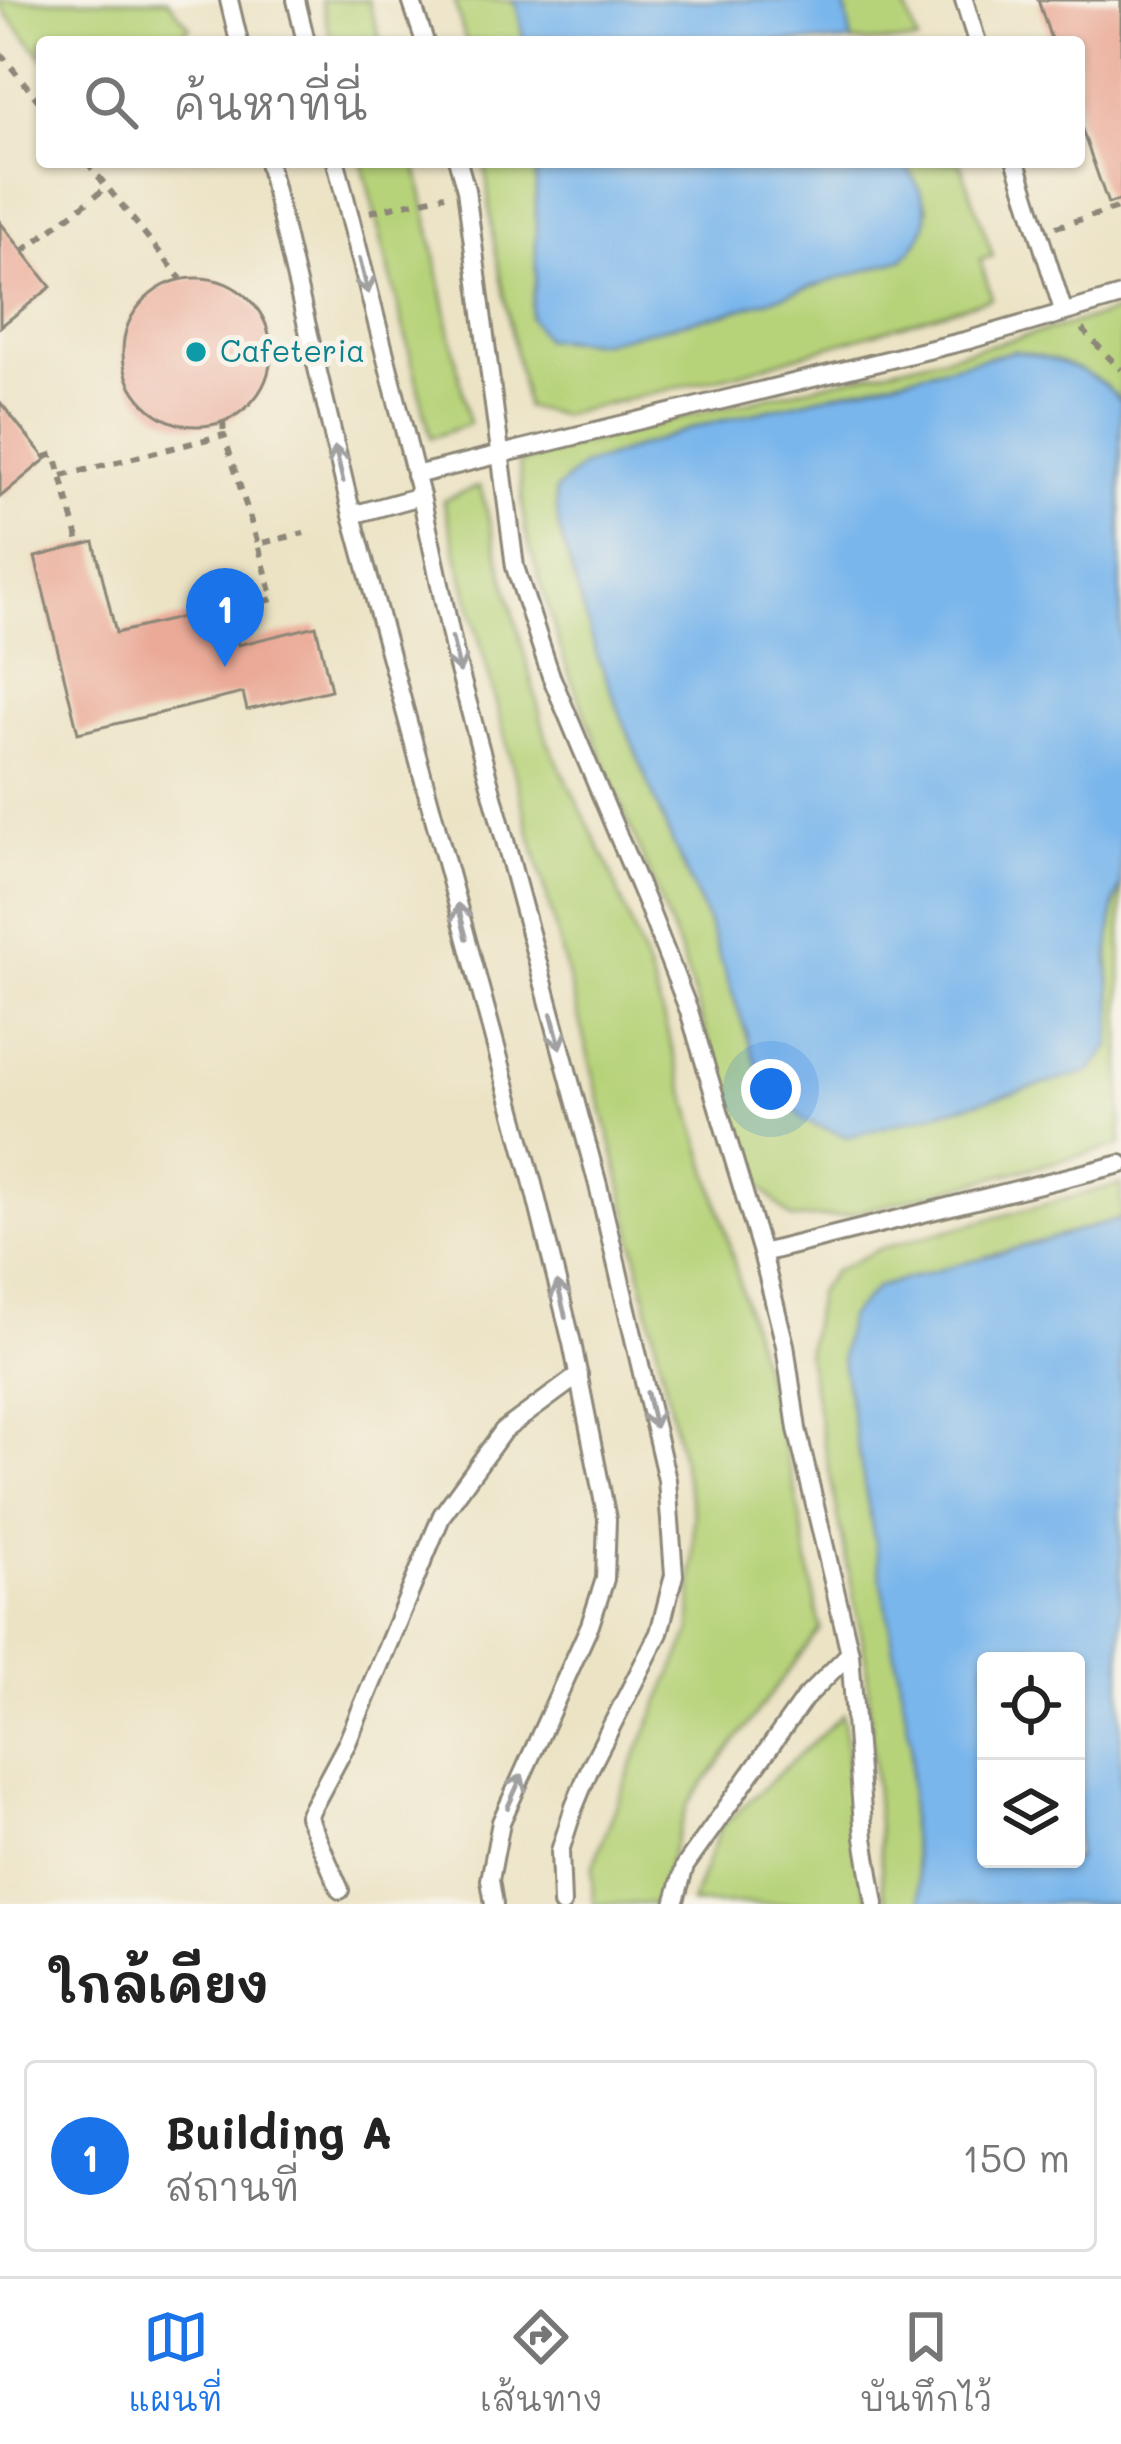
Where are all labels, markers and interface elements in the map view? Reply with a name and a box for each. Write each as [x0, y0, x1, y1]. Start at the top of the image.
search box [36, 36, 1085, 168]
icon: search [78, 69, 144, 135]
text: ค้นหาที่นี่ [174, 73, 368, 131]
one-way arrow [355, 256, 377, 294]
place label: Cafeteria [220, 330, 365, 370]
marker: Cafeteria [183, 339, 209, 365]
one-way arrow [327, 445, 350, 483]
pin: 1 [186, 568, 264, 667]
one-way arrow [446, 635, 468, 673]
one-way arrow [450, 903, 472, 941]
one-way arrow [547, 1012, 569, 1050]
your location [741, 1059, 801, 1119]
one-way arrow [549, 1280, 571, 1318]
one-way arrow [640, 1390, 663, 1428]
map controls [977, 1652, 1085, 1868]
button: locate [977, 1652, 1085, 1760]
button: layers [977, 1760, 1085, 1868]
one-way arrow [506, 1774, 528, 1810]
text: ใกล้เคียง [48, 1949, 269, 2016]
text: Building A [165, 2102, 392, 2160]
text: 1 [81, 2131, 99, 2182]
text: 150 m [962, 2131, 1070, 2182]
text: สถานที่ [165, 2160, 300, 2211]
tab: แผนที่ [129, 2304, 223, 2419]
tab: เส้นทาง [480, 2304, 602, 2419]
tab: บันทึกไว้ [860, 2304, 992, 2419]

